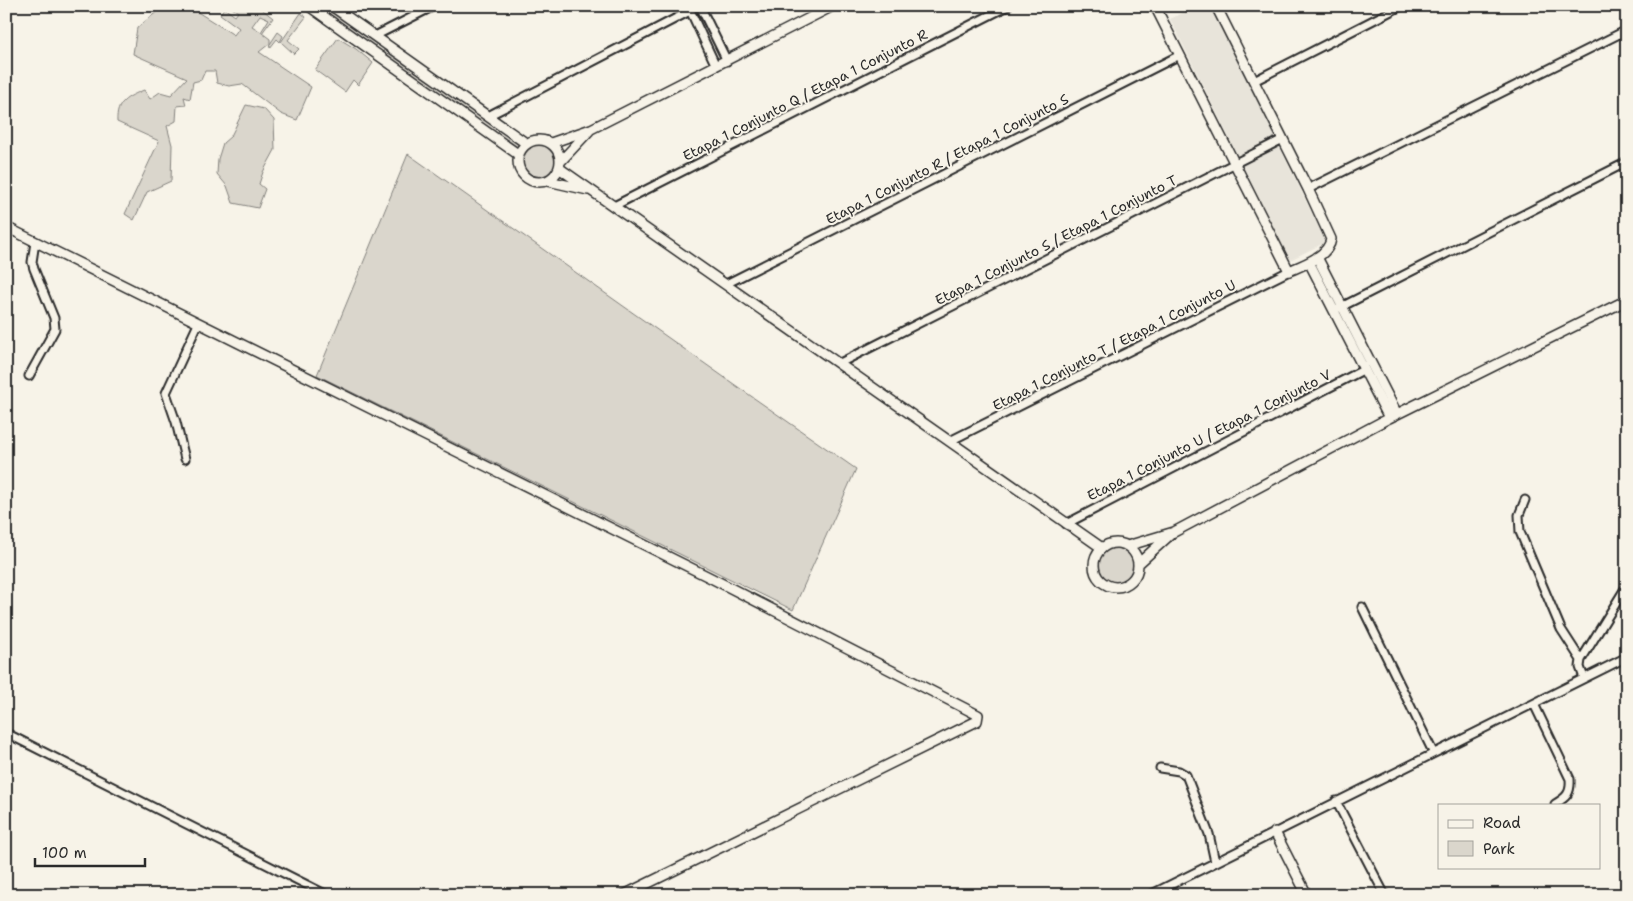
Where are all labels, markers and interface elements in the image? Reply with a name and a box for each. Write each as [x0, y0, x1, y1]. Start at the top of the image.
street label: Etapa 1 Conjunto Q / Etapa 1 Conjunto R [680, 25, 931, 165]
street label: Etapa 1 Conjunto R / Etapa 1 Conjunto S [823, 90, 1072, 228]
street label: Etapa 1 Conjunto S / Etapa 1 Conjunto T [932, 171, 1180, 309]
street label: Etapa 1 Conjunto T / Etapa 1 Conjunto U [989, 276, 1239, 414]
street label: Etapa 1 Conjunto U / Etapa 1 Conjunto V [1084, 365, 1335, 505]
legend [1438, 804, 1600, 868]
text: Road [1483, 813, 1521, 833]
scale bar [35, 836, 145, 868]
text: Park [1483, 839, 1515, 859]
text: 100 m [42, 843, 87, 863]

